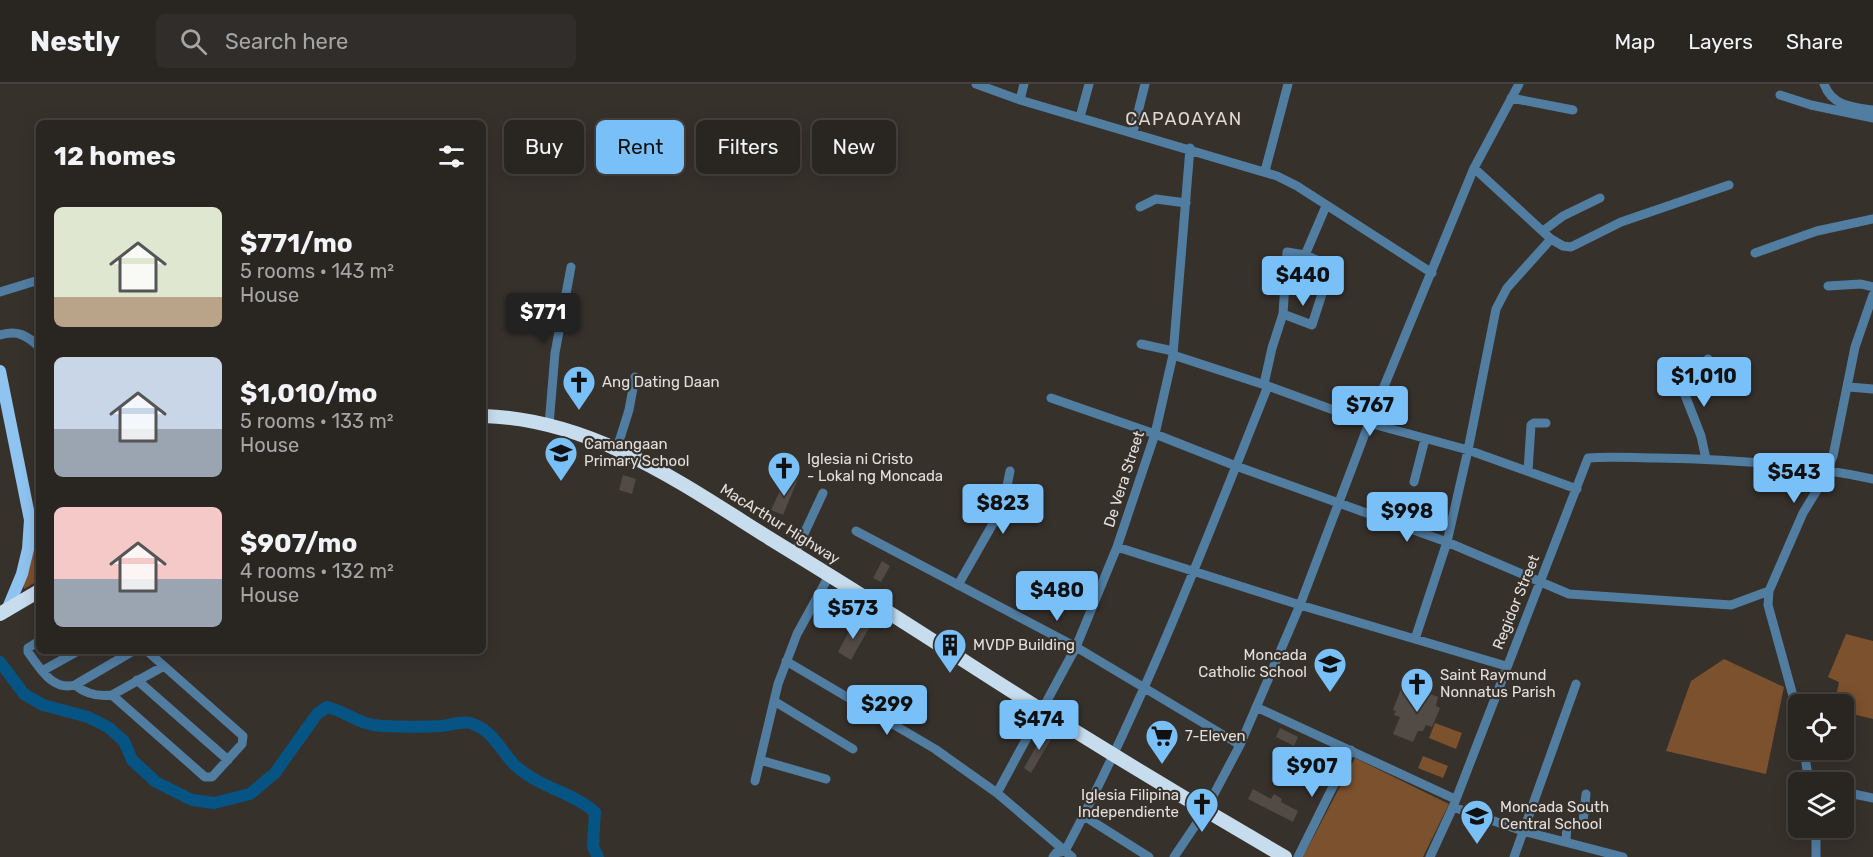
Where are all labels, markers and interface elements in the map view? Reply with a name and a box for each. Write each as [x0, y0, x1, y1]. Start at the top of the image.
search box [156, 14, 576, 68]
text: Nestly [30, 25, 120, 58]
icon: search [177, 25, 210, 58]
text: Search here [225, 28, 348, 55]
text: Map [1614, 29, 1655, 54]
text: Layers [1688, 29, 1753, 54]
text: Share [1786, 29, 1843, 54]
district label: CAPAOAYAN [1125, 108, 1243, 130]
chip: Buy [504, 120, 584, 174]
chip: Rent [596, 120, 684, 174]
chip: Filters [696, 120, 800, 174]
chip: New [812, 120, 896, 174]
icon: filters [435, 140, 468, 173]
text: 12 homes [54, 141, 176, 172]
text: $771/mo [240, 228, 353, 259]
icon: home [102, 231, 174, 303]
pin: $440 [1267, 256, 1339, 307]
text: 5 rooms · 143 m² [240, 259, 394, 283]
text: $440 [1276, 263, 1330, 287]
text: House [240, 283, 299, 307]
pin: $771 [507, 293, 579, 344]
text: $771 [520, 300, 566, 324]
pin: $1,010 [1655, 357, 1753, 408]
church icon: Ang Dating Daan [561, 364, 597, 411]
text: $1,010 [1671, 364, 1737, 388]
place label: Ang Dating Daan [602, 373, 720, 391]
text: $1,010/mo [240, 378, 377, 409]
icon: home [102, 381, 174, 453]
pin: $767 [1334, 386, 1406, 437]
text: $767 [1346, 393, 1394, 417]
text: 5 rooms · 133 m² [240, 409, 394, 433]
street label: De Vera Street [1100, 428, 1148, 530]
text: House [240, 433, 299, 457]
school or university icon: Camangaan Primary School [543, 435, 579, 482]
place label: Camangaan Primary School [584, 435, 689, 470]
church icon: Iglesia ni Cristo - Lokal ng Moncada [766, 450, 802, 497]
place label: Iglesia ni Cristo - Lokal ng Moncada [807, 450, 943, 485]
pin: $543 [1758, 453, 1830, 504]
text: $543 [1767, 460, 1821, 484]
street label: MacArthur Highway [717, 480, 843, 568]
pin: $823 [967, 484, 1039, 535]
text: $823 [976, 491, 1030, 515]
pin: $998 [1371, 492, 1443, 543]
text: $998 [1381, 499, 1433, 523]
text: $907/mo [240, 528, 357, 559]
icon: home [102, 531, 174, 603]
street label: Regidor Street [1489, 552, 1543, 652]
text: 4 rooms · 132 m² [240, 559, 394, 583]
pin: $480 [1021, 571, 1093, 622]
text: $480 [1030, 578, 1084, 602]
text: House [240, 583, 299, 607]
pin: $573 [817, 589, 889, 640]
text: $573 [828, 596, 878, 620]
building icon: MVDP Building [932, 627, 968, 674]
place label: MVDP Building [973, 636, 1075, 654]
place label: Moncada Catholic School [1198, 646, 1307, 681]
school or university icon: Moncada Catholic School [1312, 646, 1348, 693]
church icon: Saint Raymund Nonnatus Parish [1399, 666, 1435, 713]
place label: Saint Raymund Nonnatus Parish [1440, 666, 1556, 701]
pin: $299 [851, 685, 923, 736]
text: $299 [861, 692, 913, 716]
map controls [1788, 694, 1854, 838]
button: locate [1788, 694, 1854, 760]
pin: $474 [1003, 700, 1075, 751]
text: $474 [1013, 707, 1065, 731]
supermarket icon: 7-Eleven [1144, 718, 1180, 765]
place label: 7-Eleven [1185, 727, 1246, 745]
pin: $907 [1276, 747, 1348, 798]
text: $907 [1286, 754, 1338, 778]
button: layers [1788, 772, 1854, 838]
place label: Iglesia Filipina Independiente [1078, 786, 1179, 821]
church icon: Iglesia Filipina Independiente [1184, 786, 1220, 833]
school or university icon: Moncada South Central School [1459, 798, 1495, 845]
place label: Moncada South Central School [1500, 798, 1609, 833]

